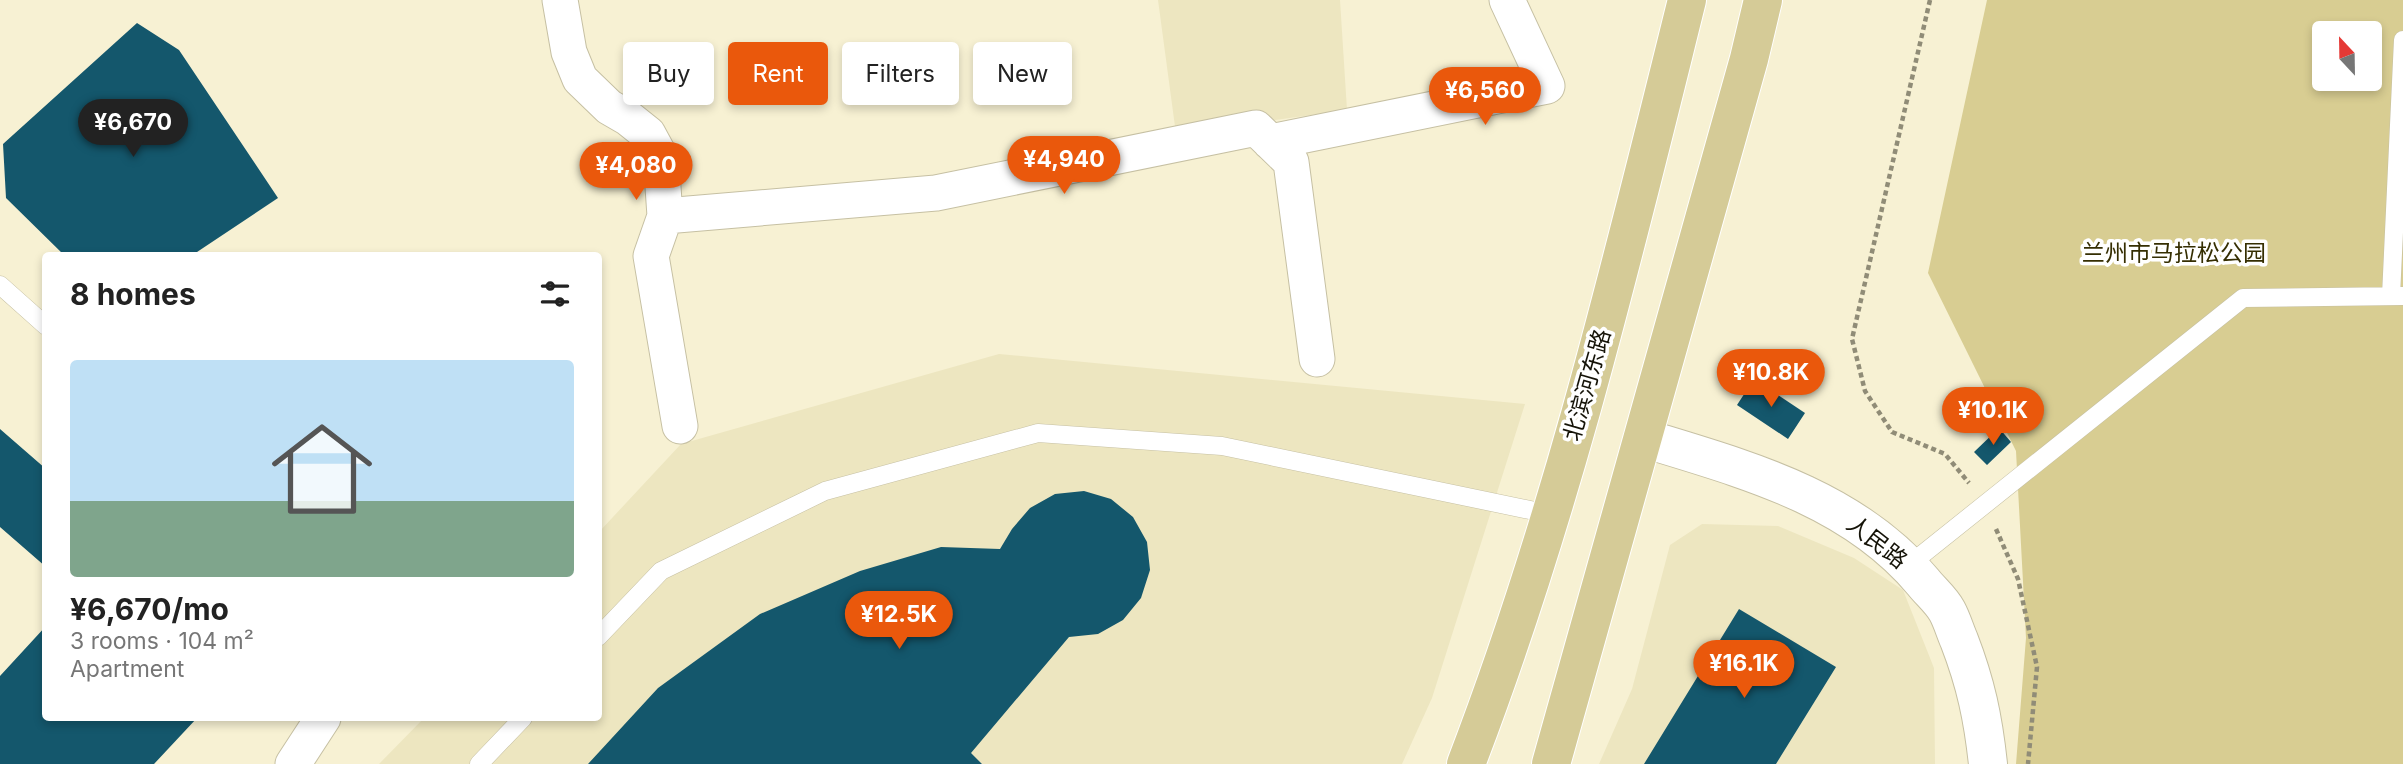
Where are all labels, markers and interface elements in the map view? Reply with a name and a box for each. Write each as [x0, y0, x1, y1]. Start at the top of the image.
north arrow [2312, 21, 2382, 91]
map controls [2312, 21, 2382, 91]
chip: Buy [623, 42, 714, 105]
chip: Rent [728, 42, 828, 105]
chip: Filters [842, 42, 959, 105]
chip: New [973, 42, 1072, 105]
pin: ¥6,560 [1428, 68, 1542, 127]
text: ¥6,560 [1445, 76, 1525, 104]
pin: ¥6,670 [76, 100, 190, 159]
text: ¥6,670 [94, 108, 172, 136]
pin: ¥4,940 [1007, 136, 1121, 196]
pin: ¥4,080 [579, 142, 693, 202]
text: ¥4,940 [1023, 145, 1105, 173]
text: ¥4,080 [596, 151, 676, 179]
park label: 兰州市马拉松公园 [2082, 239, 2266, 267]
icon: filters [536, 275, 574, 313]
text: 8 homes [70, 276, 196, 312]
street label: 北滨河东路 [1558, 326, 1616, 444]
pin: ¥10.8K [1714, 350, 1828, 409]
text: ¥10.8K [1733, 358, 1809, 386]
pin: ¥10.1K [1936, 388, 2050, 447]
text: ¥10.1K [1958, 396, 2028, 424]
icon: home [259, 406, 385, 532]
street label: 人民路 [1841, 510, 1913, 574]
text: ¥6,670/mo [70, 591, 229, 627]
pin: ¥12.5K [842, 592, 956, 651]
text: ¥12.5K [861, 600, 937, 628]
text: 3 rooms · 104 m² [70, 627, 254, 655]
pin: ¥16.1K [1687, 640, 1801, 700]
text: ¥16.1K [1709, 649, 1779, 677]
text: Apartment [70, 655, 184, 683]

